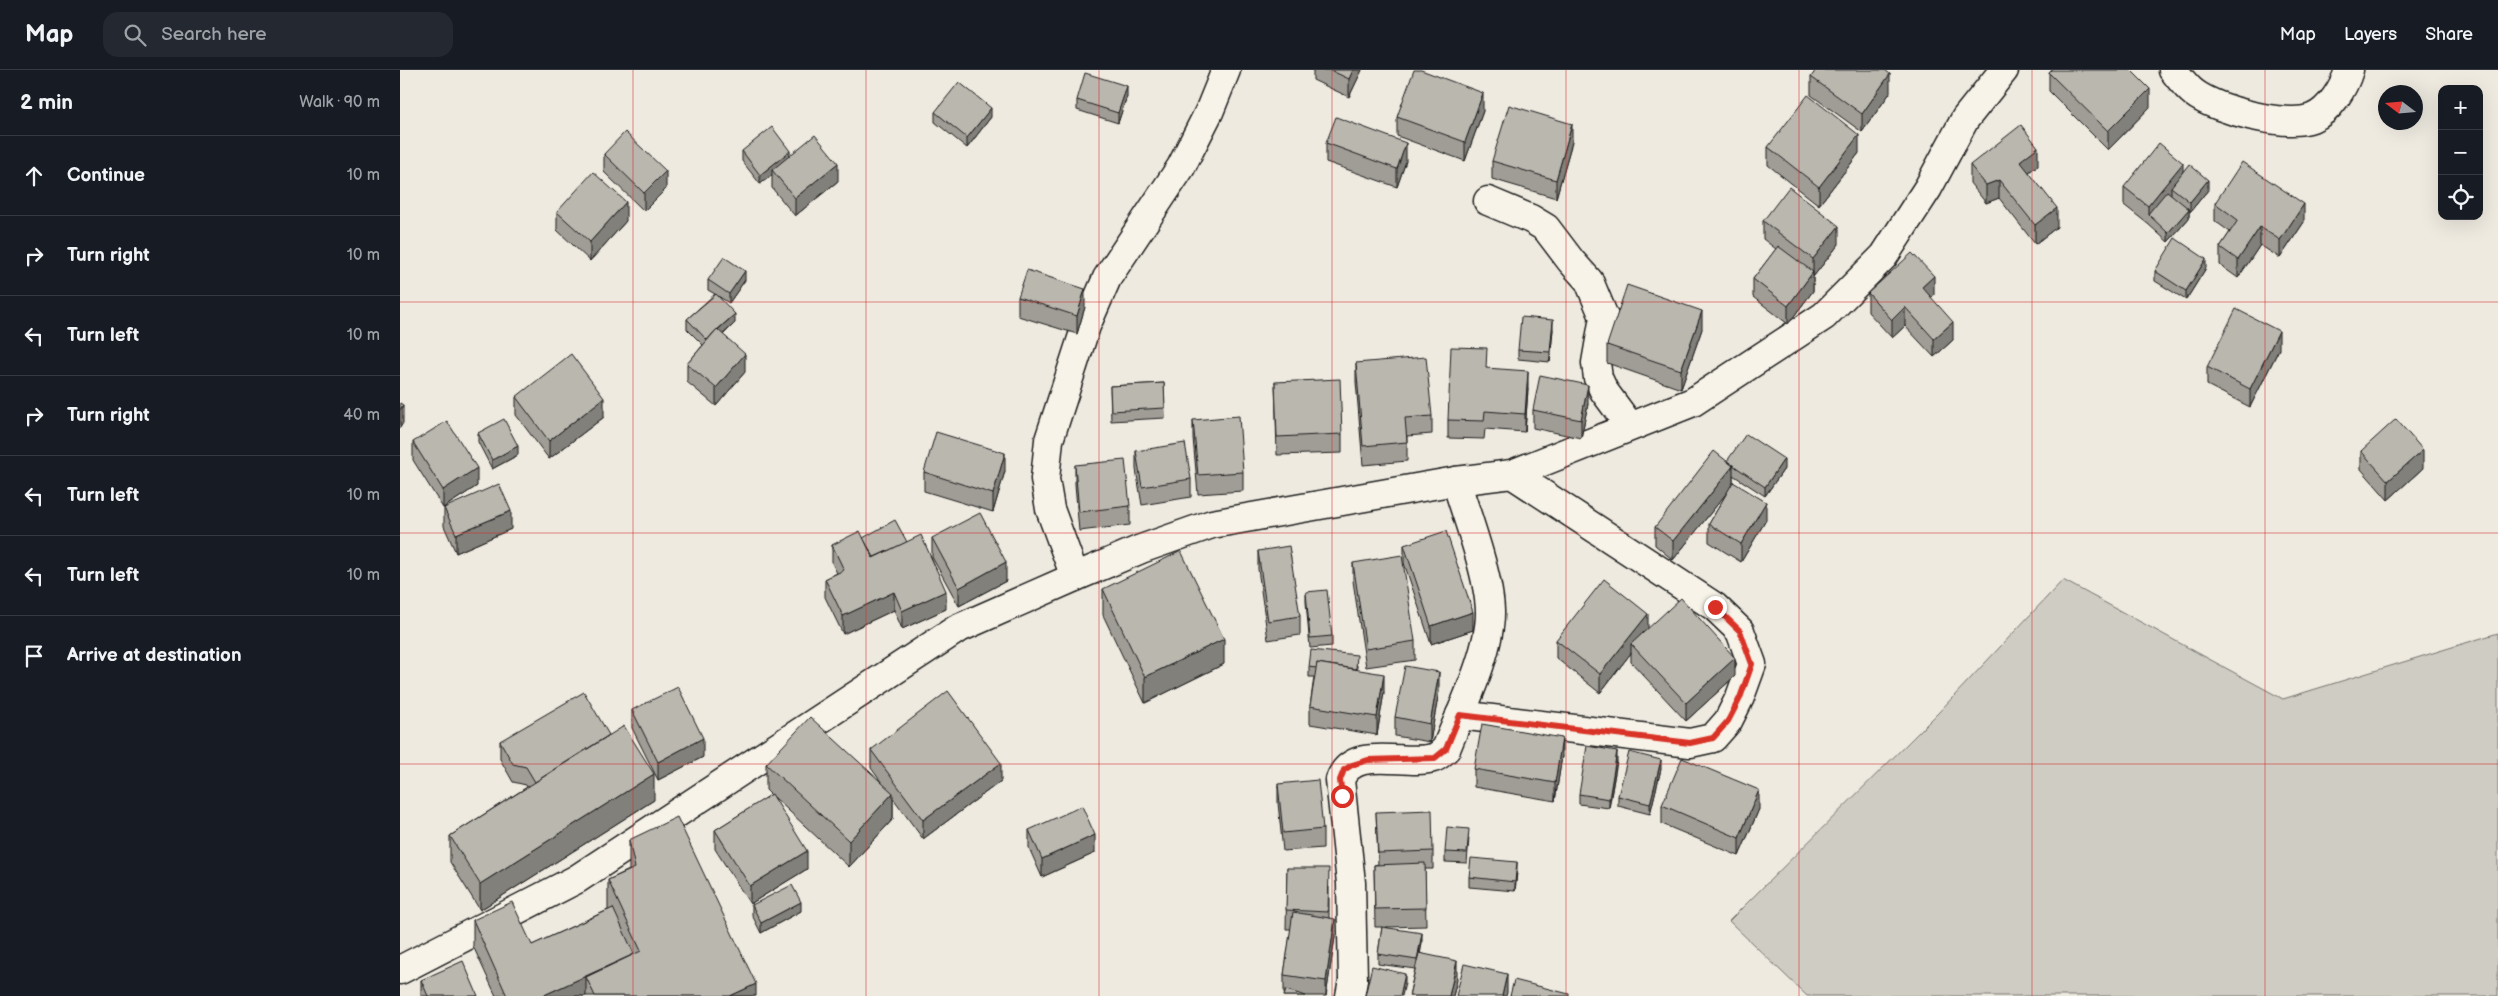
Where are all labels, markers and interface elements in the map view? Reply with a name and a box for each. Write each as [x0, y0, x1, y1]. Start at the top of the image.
search box [103, 12, 453, 57]
text: Map [25, 20, 73, 49]
icon: search [121, 21, 149, 49]
text: Search here [161, 23, 267, 46]
text: Map [2280, 24, 2316, 45]
text: Layers [2344, 24, 2397, 45]
text: Share [2425, 24, 2473, 45]
north arrow [2378, 85, 2423, 130]
map controls [2438, 85, 2483, 220]
button: + [2438, 85, 2483, 130]
text: 2 min [20, 90, 73, 115]
text: Walk · 90 m [299, 93, 380, 112]
button: − [2438, 130, 2483, 175]
icon: ahead [20, 162, 48, 190]
text: Continue [67, 164, 145, 187]
text: 10 m [347, 166, 380, 185]
button: locate [2438, 175, 2483, 220]
icon: right [20, 242, 48, 270]
text: Turn right [67, 244, 150, 267]
text: 10 m [347, 246, 380, 265]
icon: left [20, 322, 48, 350]
text: Turn left [67, 324, 139, 347]
text: 10 m [347, 326, 380, 345]
icon: right [20, 402, 48, 430]
text: Turn right [67, 404, 150, 427]
text: 40 m [343, 406, 380, 425]
icon: left [20, 482, 48, 510]
text: Turn left [67, 484, 139, 507]
text: 10 m [347, 486, 380, 505]
icon: left [20, 562, 48, 590]
text: Turn left [67, 564, 139, 587]
text: 10 m [347, 566, 380, 585]
route end [1704, 596, 1727, 619]
icon: arrive [20, 642, 48, 670]
text: Arrive at destination [67, 644, 242, 667]
route start [1331, 785, 1354, 808]

